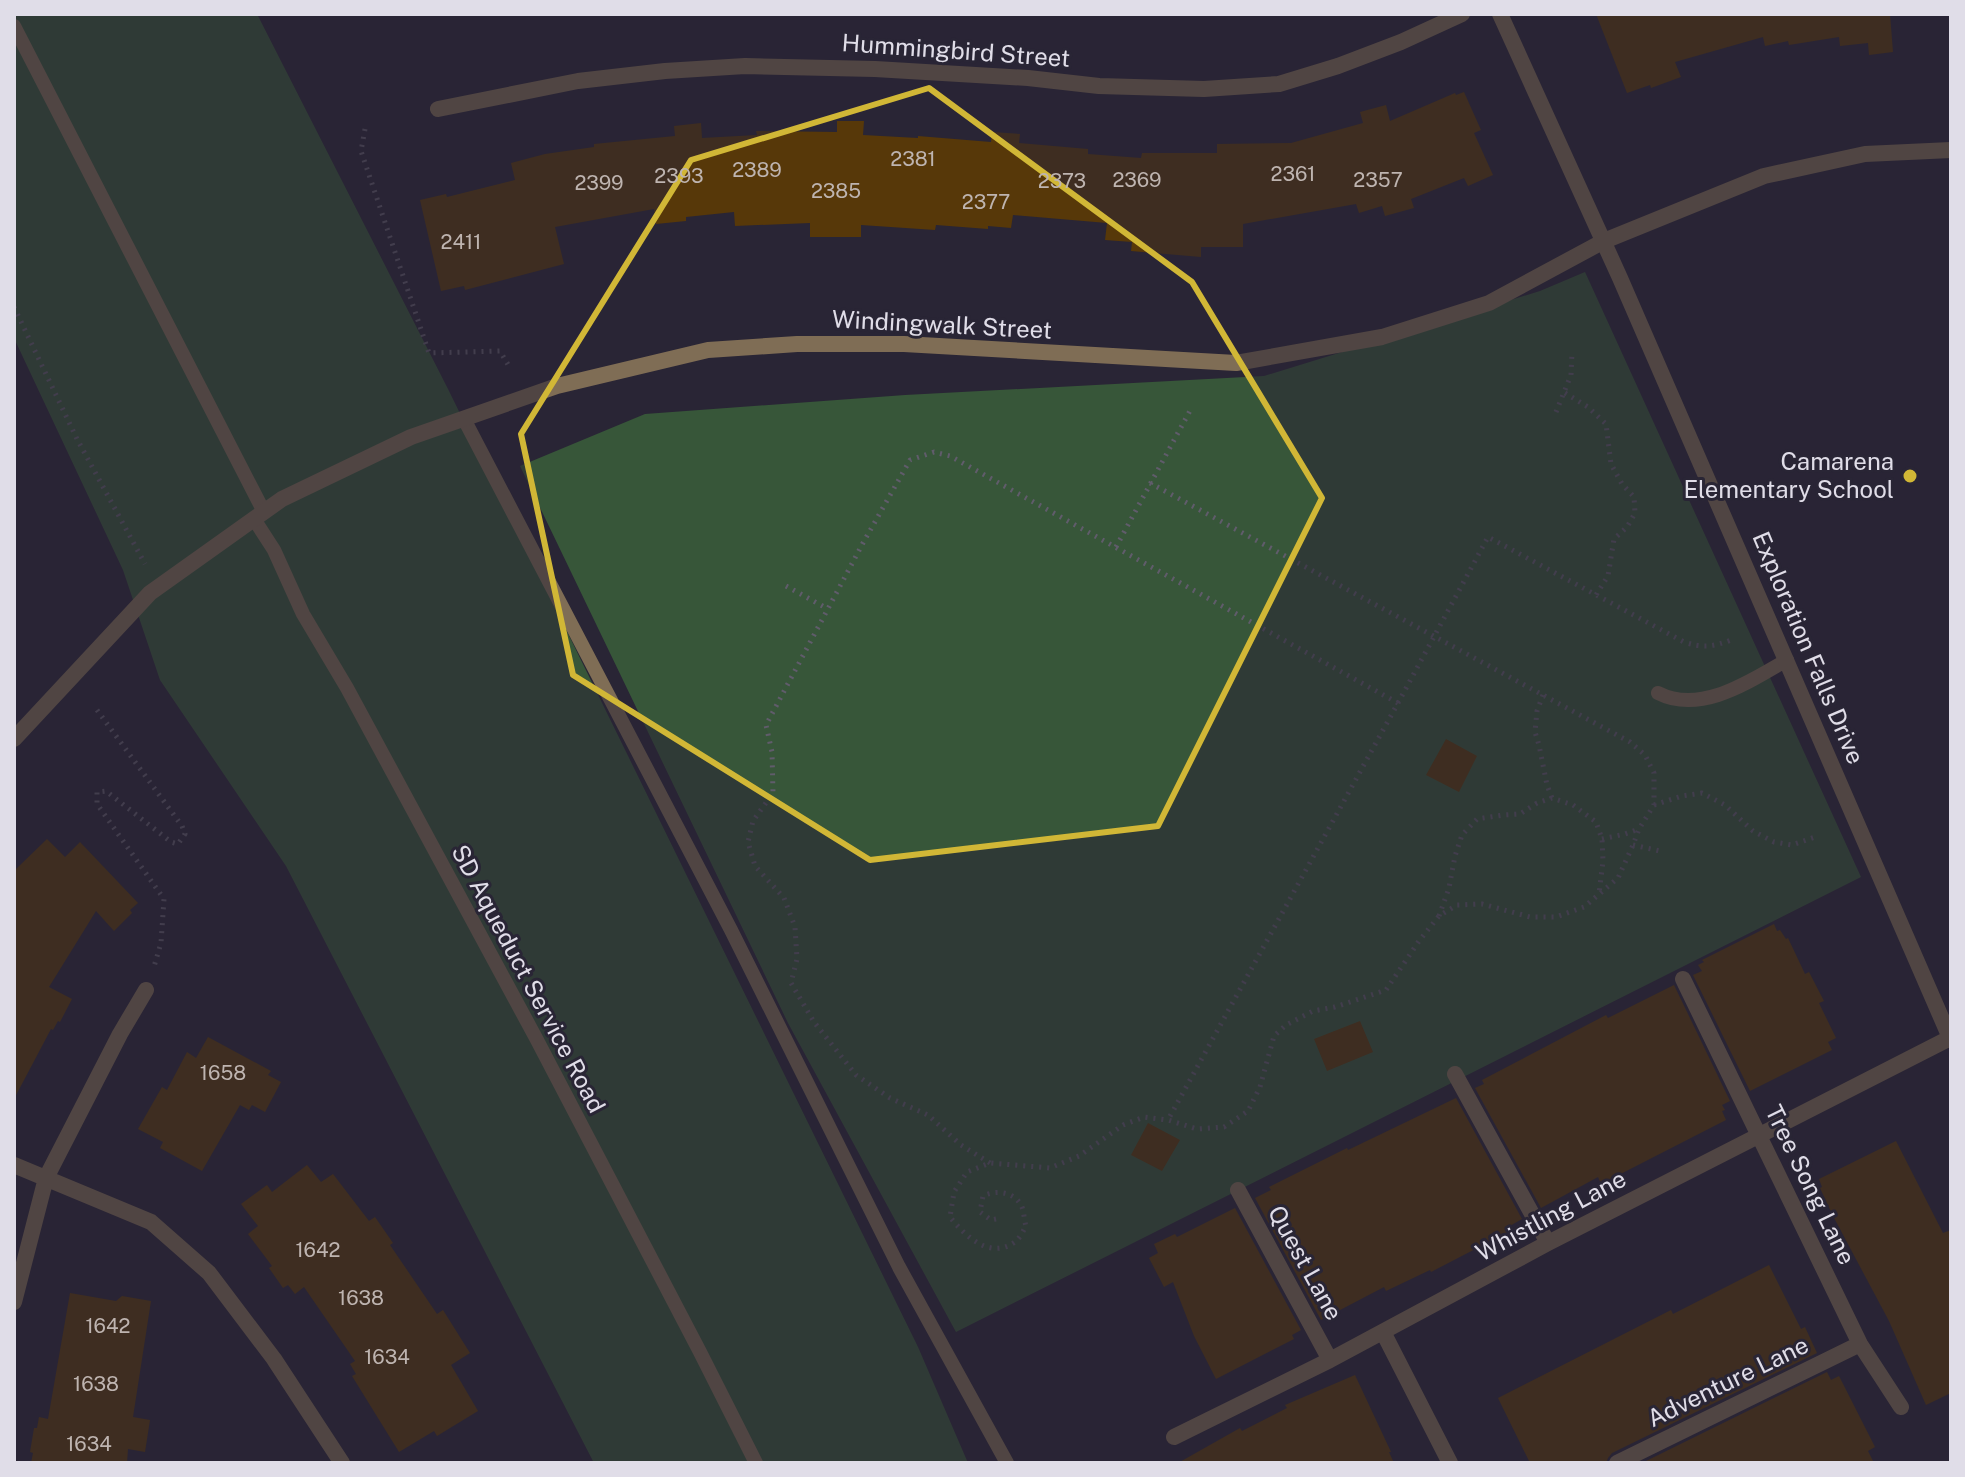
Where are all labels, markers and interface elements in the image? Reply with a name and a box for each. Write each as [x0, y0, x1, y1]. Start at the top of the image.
street label: Hummingbird Street [841, 28, 1071, 72]
house number: 2381 [890, 147, 936, 171]
house number: 2389 [732, 158, 782, 182]
house number: 2361 [1271, 162, 1315, 186]
house number: 2393 [654, 164, 704, 188]
house number: 2369 [1112, 168, 1162, 192]
house number: 2357 [1353, 168, 1403, 192]
house number: 2373 [1038, 169, 1086, 193]
house number: 2399 [574, 171, 624, 195]
house number: 2385 [811, 179, 861, 203]
house number: 2377 [962, 190, 1010, 214]
house number: 2411 [441, 230, 481, 254]
street label: Windingwalk Street [831, 304, 1053, 344]
place label: Camarena Elementary School [1683, 447, 1894, 503]
marker: Camarena Elementary School [1901, 467, 1919, 485]
street label: Exploration Falls Drive [1747, 527, 1871, 768]
street label: SD Aqueduct Service Road [446, 840, 612, 1117]
house number: 1658 [200, 1061, 246, 1085]
street label: Tree Song Lane [1760, 1100, 1862, 1269]
street label: Whistling Lane [1471, 1164, 1630, 1266]
street label: Quest Lane [1263, 1200, 1349, 1325]
house number: 1642 [295, 1238, 341, 1262]
house number: 1638 [338, 1286, 384, 1310]
house number: 1642 [85, 1314, 131, 1338]
street label: Adventure Lane [1642, 1330, 1813, 1432]
house number: 1634 [364, 1345, 410, 1369]
house number: 1638 [73, 1372, 119, 1396]
house number: 1634 [66, 1432, 112, 1456]

